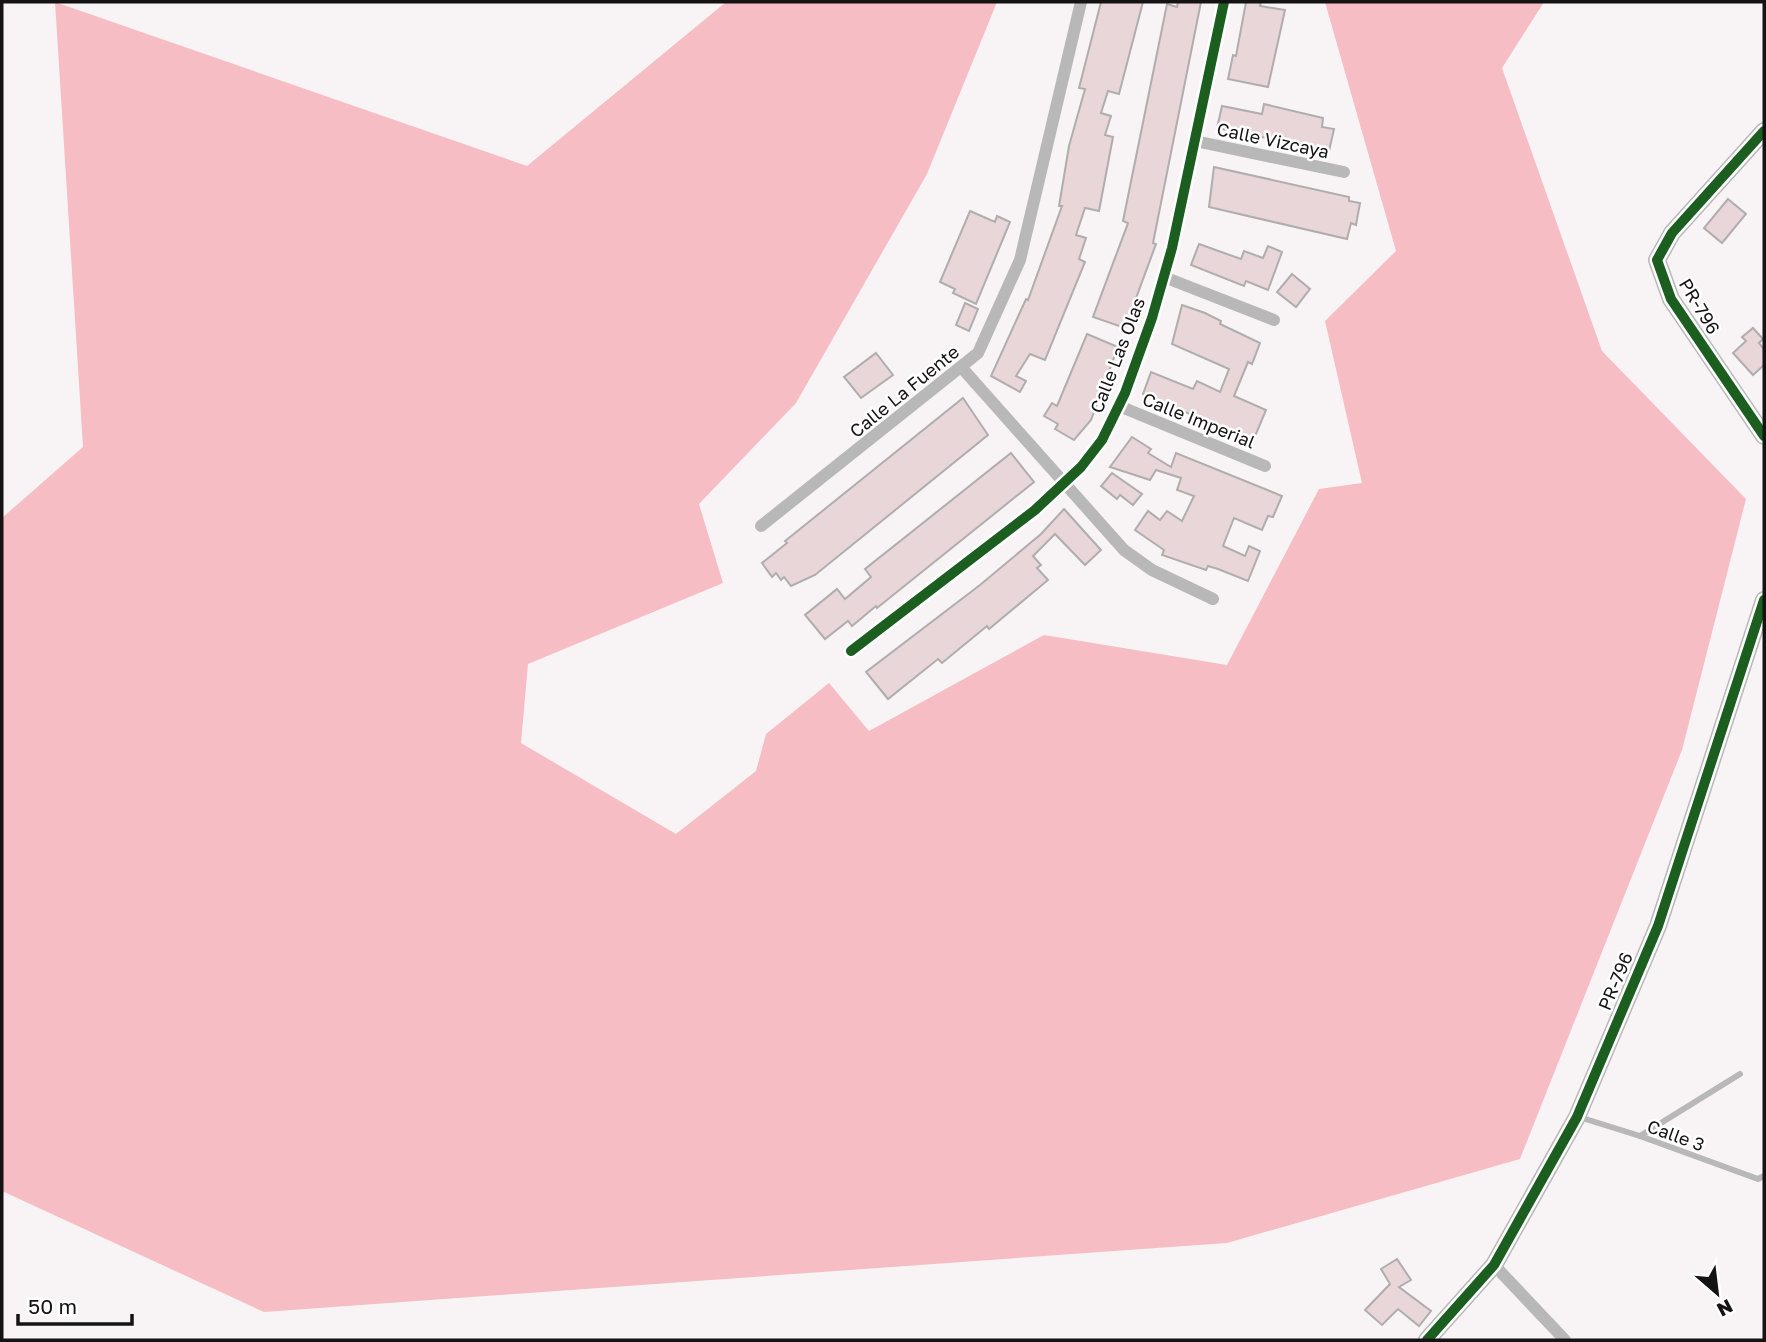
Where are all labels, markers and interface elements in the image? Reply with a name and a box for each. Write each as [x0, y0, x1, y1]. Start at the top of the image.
street label: Calle Vizcaya [1215, 117, 1331, 163]
street label: PR-796 [1675, 274, 1725, 338]
street label: Calle Las Olas [1085, 294, 1149, 416]
street label: Calle La Fuente [845, 340, 963, 442]
street label: Calle Imperial [1139, 387, 1259, 453]
street label: PR-796 [1593, 949, 1637, 1013]
street label: Calle 3 [1644, 1115, 1708, 1155]
north arrow [1682, 1258, 1752, 1328]
scale bar [18, 1282, 131, 1326]
text: 50 m [28, 1293, 77, 1319]
text: N [1713, 1295, 1737, 1322]

